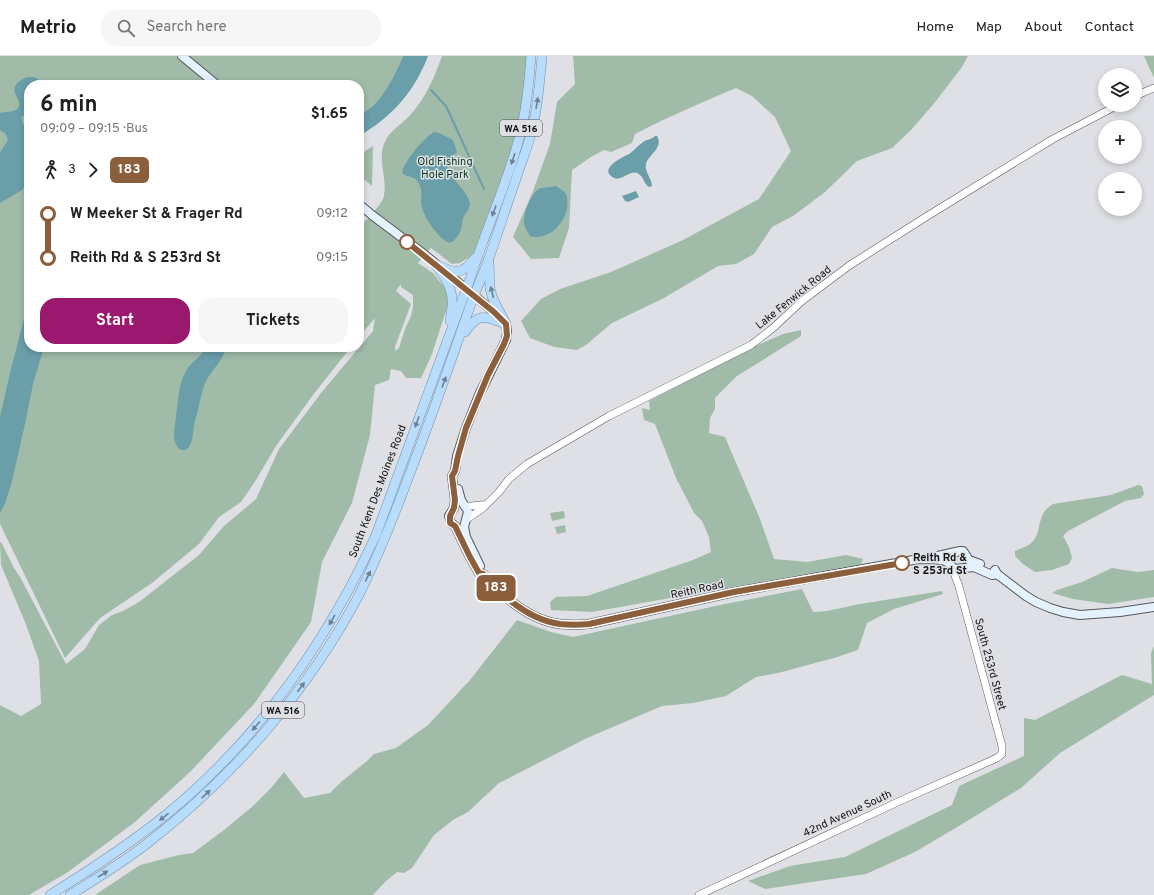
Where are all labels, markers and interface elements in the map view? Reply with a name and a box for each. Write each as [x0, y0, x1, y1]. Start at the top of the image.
search box [101, 10, 381, 46]
text: Metrio [20, 16, 77, 40]
icon: search [115, 17, 137, 39]
text: Search here [147, 18, 227, 37]
text: Home [917, 19, 954, 36]
text: Map [976, 19, 1002, 36]
text: About [1024, 19, 1063, 36]
text: Contact [1085, 19, 1134, 36]
map controls [1098, 68, 1142, 216]
button: layers [1098, 68, 1142, 112]
text: 6 min [40, 92, 98, 119]
one-way arrow [534, 97, 540, 109]
text: $1.65 [311, 105, 348, 124]
road number: WA 516 [500, 120, 542, 136]
button: + [1098, 120, 1142, 164]
text: 09:09 – 09:15 · Bus [40, 121, 148, 137]
one-way arrow [509, 153, 515, 165]
park label: Old Fishing Hole Park [417, 155, 473, 182]
icon: walk [40, 159, 62, 181]
icon: forward [82, 159, 104, 181]
text: 183 [118, 161, 141, 178]
text: 3 [68, 162, 76, 178]
button: − [1098, 172, 1142, 216]
text: W Meeker St & Frager Rd [70, 205, 243, 224]
one-way arrow [490, 205, 496, 217]
text: 09:12 [316, 206, 348, 222]
unlabelled marker [399, 234, 415, 250]
text: Reith Rd & S 253rd St [70, 249, 221, 268]
text: 09:15 [316, 250, 348, 266]
street label: Lake Fenwick Road [753, 263, 834, 333]
one-way arrow [488, 286, 494, 298]
button: Start [40, 298, 190, 344]
button: Tickets [198, 298, 348, 344]
one-way arrow [441, 375, 447, 387]
one-way arrow [414, 416, 420, 428]
street label: South Kent Des Moines Road [346, 423, 410, 560]
place label: Reith Rd & S 253rd St [913, 551, 967, 578]
marker: Reith Rd & S 253rd St [894, 555, 910, 571]
one-way arrow [365, 570, 371, 581]
line badge: 183 [473, 575, 519, 601]
street label: Reith Road [669, 578, 725, 602]
text: 183 [485, 579, 507, 596]
one-way arrow [328, 614, 335, 626]
street label: South 253rd Street [971, 617, 1009, 712]
one-way arrow [297, 681, 305, 692]
road number: WA 516 [262, 702, 304, 718]
one-way arrow [252, 721, 261, 731]
street label: 42nd Avenue South [801, 787, 894, 841]
one-way arrow [201, 790, 211, 799]
one-way arrow [158, 812, 169, 821]
one-way arrow [98, 870, 108, 878]

